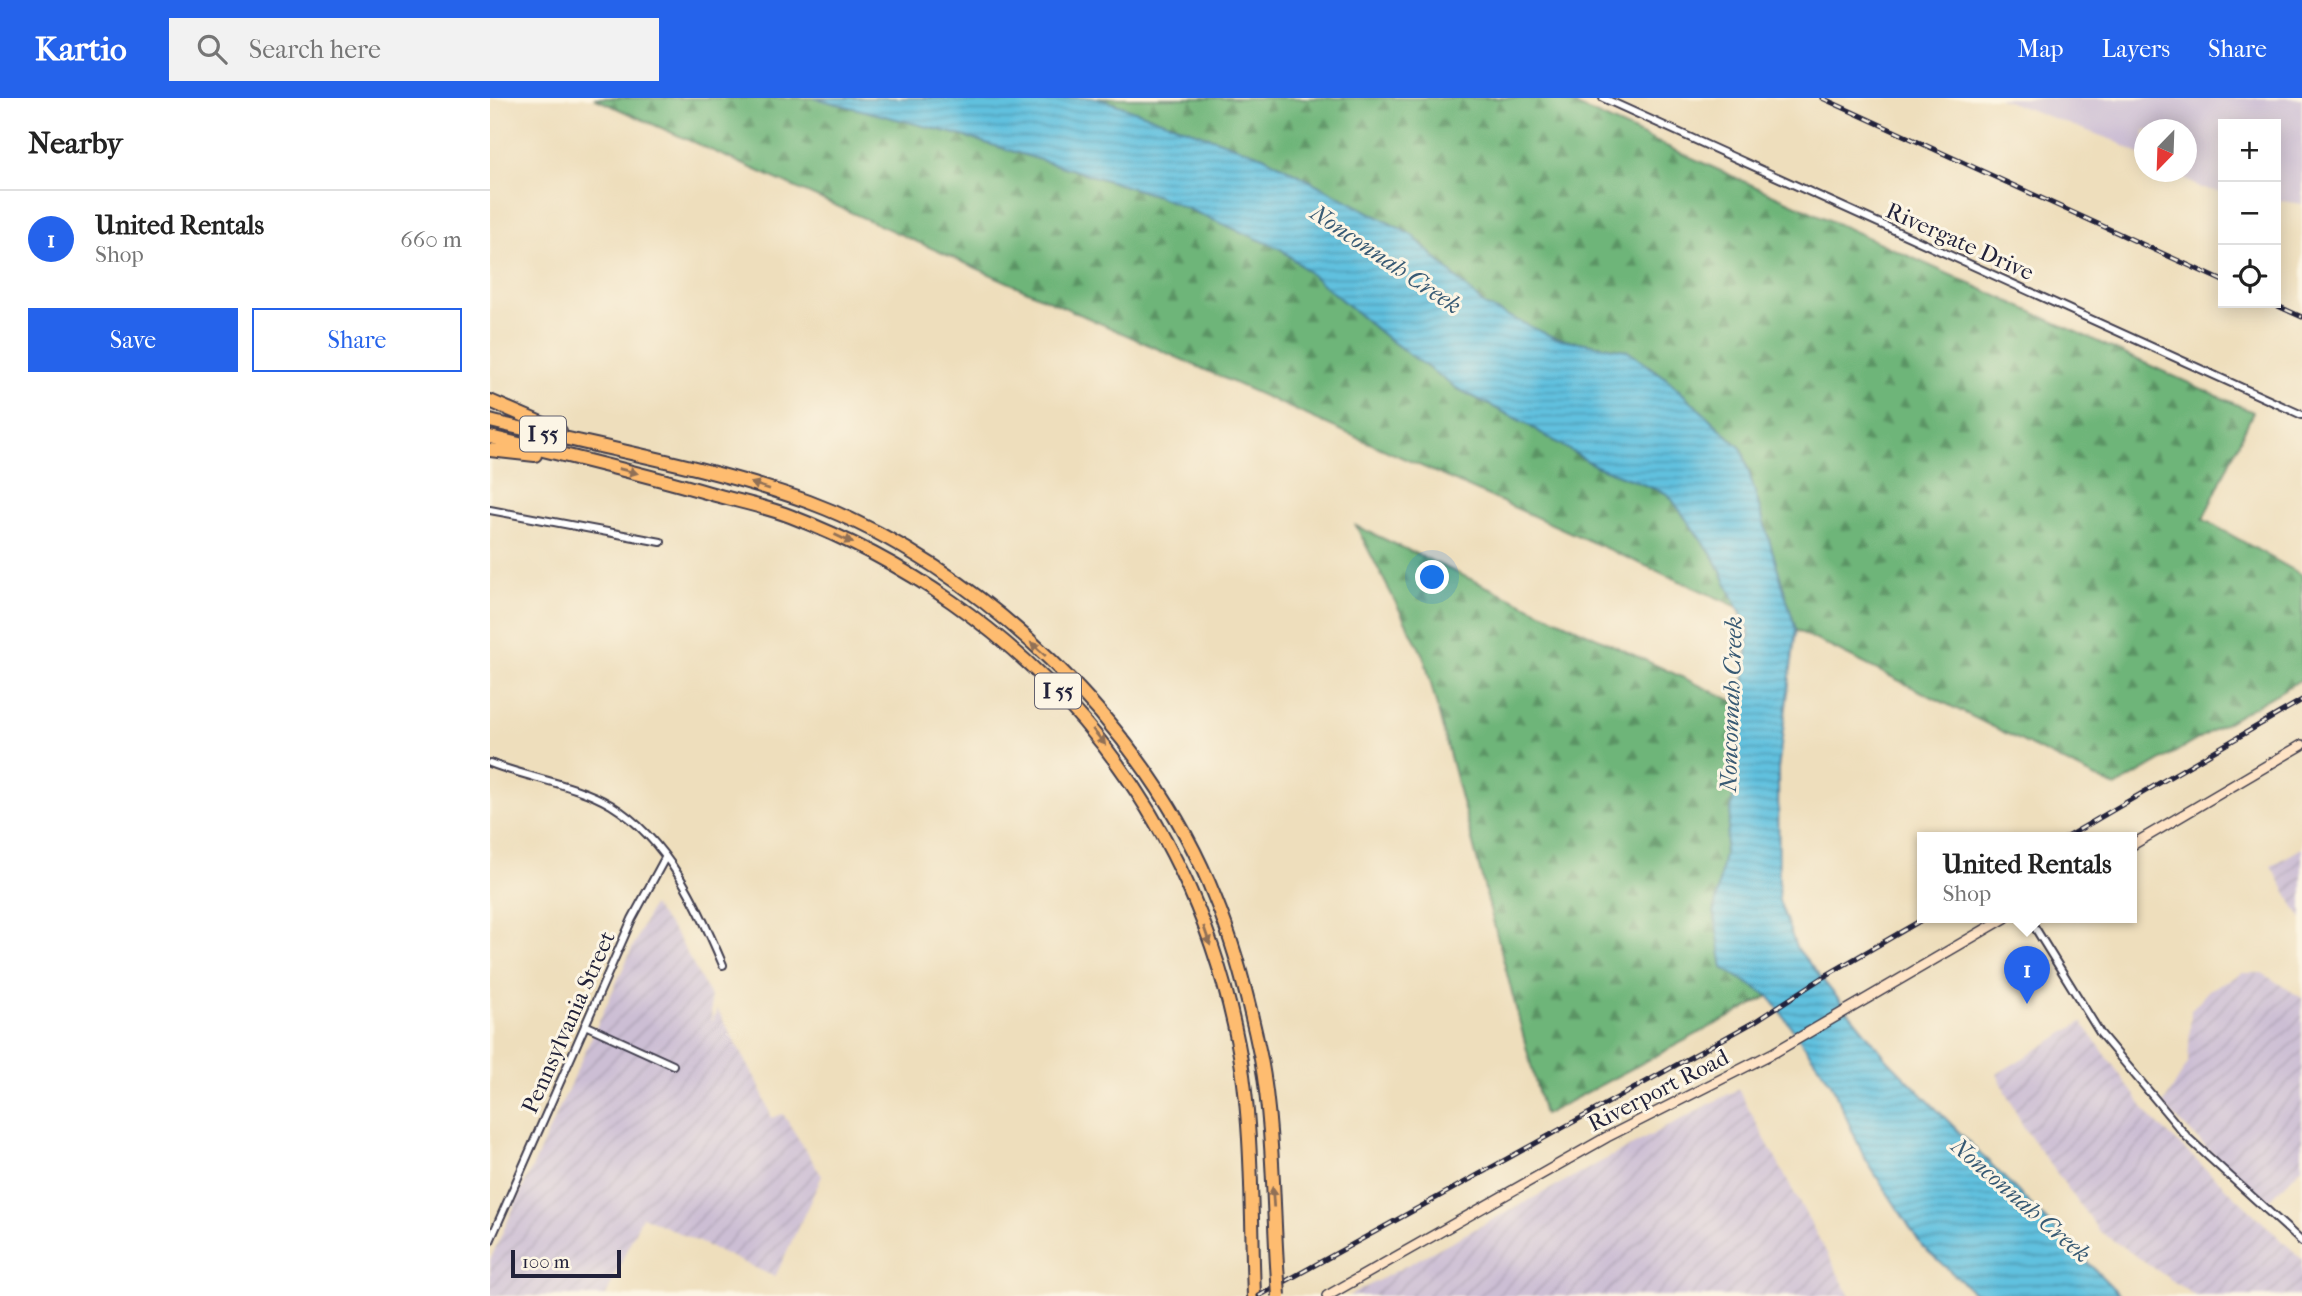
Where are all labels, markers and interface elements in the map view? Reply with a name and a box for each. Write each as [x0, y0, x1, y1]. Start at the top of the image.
search box [169, 18, 659, 81]
text: Kartio [35, 30, 127, 69]
icon: search [193, 30, 231, 68]
text: Search here [249, 34, 381, 65]
text: Map [2018, 35, 2064, 63]
text: Layers [2102, 35, 2170, 63]
text: Share [2208, 35, 2267, 63]
north arrow [2134, 119, 2197, 182]
map controls [2218, 119, 2281, 308]
button: + [2218, 119, 2281, 182]
text: Nearby [28, 126, 123, 161]
button: − [2218, 182, 2281, 245]
street label: Rivergate Drive [1882, 197, 2038, 286]
water label: Nonconnah Creek [1304, 198, 1467, 320]
text: United Rentals [95, 210, 264, 241]
text: 1 [47, 226, 55, 253]
text: 660 m [400, 226, 462, 253]
text: Shop [95, 241, 144, 268]
button: locate [2218, 245, 2281, 308]
button: Save [28, 308, 238, 372]
button: Share [252, 308, 462, 372]
road number: I 55 [520, 416, 566, 452]
one-way arrow [617, 466, 639, 477]
one-way arrow [749, 480, 770, 491]
one-way arrow [834, 533, 854, 545]
your location [1415, 560, 1449, 594]
water label: Nonconnah Creek [1714, 616, 1748, 793]
one-way arrow [1030, 642, 1047, 657]
road number: I 55 [1035, 674, 1081, 708]
one-way arrow [1091, 728, 1106, 746]
popup [1917, 832, 2137, 923]
text: United Rentals [1942, 849, 2112, 880]
text: Shop [1942, 880, 1991, 907]
one-way arrow [1202, 926, 1213, 947]
street label: Pennsylvania Street [516, 927, 621, 1117]
pin: 1 [2004, 946, 2050, 1004]
street label: Riverport Road [1583, 1043, 1733, 1137]
water label: Nonconnah Creek [1945, 1131, 2097, 1268]
one-way arrow [1267, 1186, 1278, 1208]
scale bar [511, 1247, 621, 1279]
text: 100 m [522, 1251, 570, 1273]

